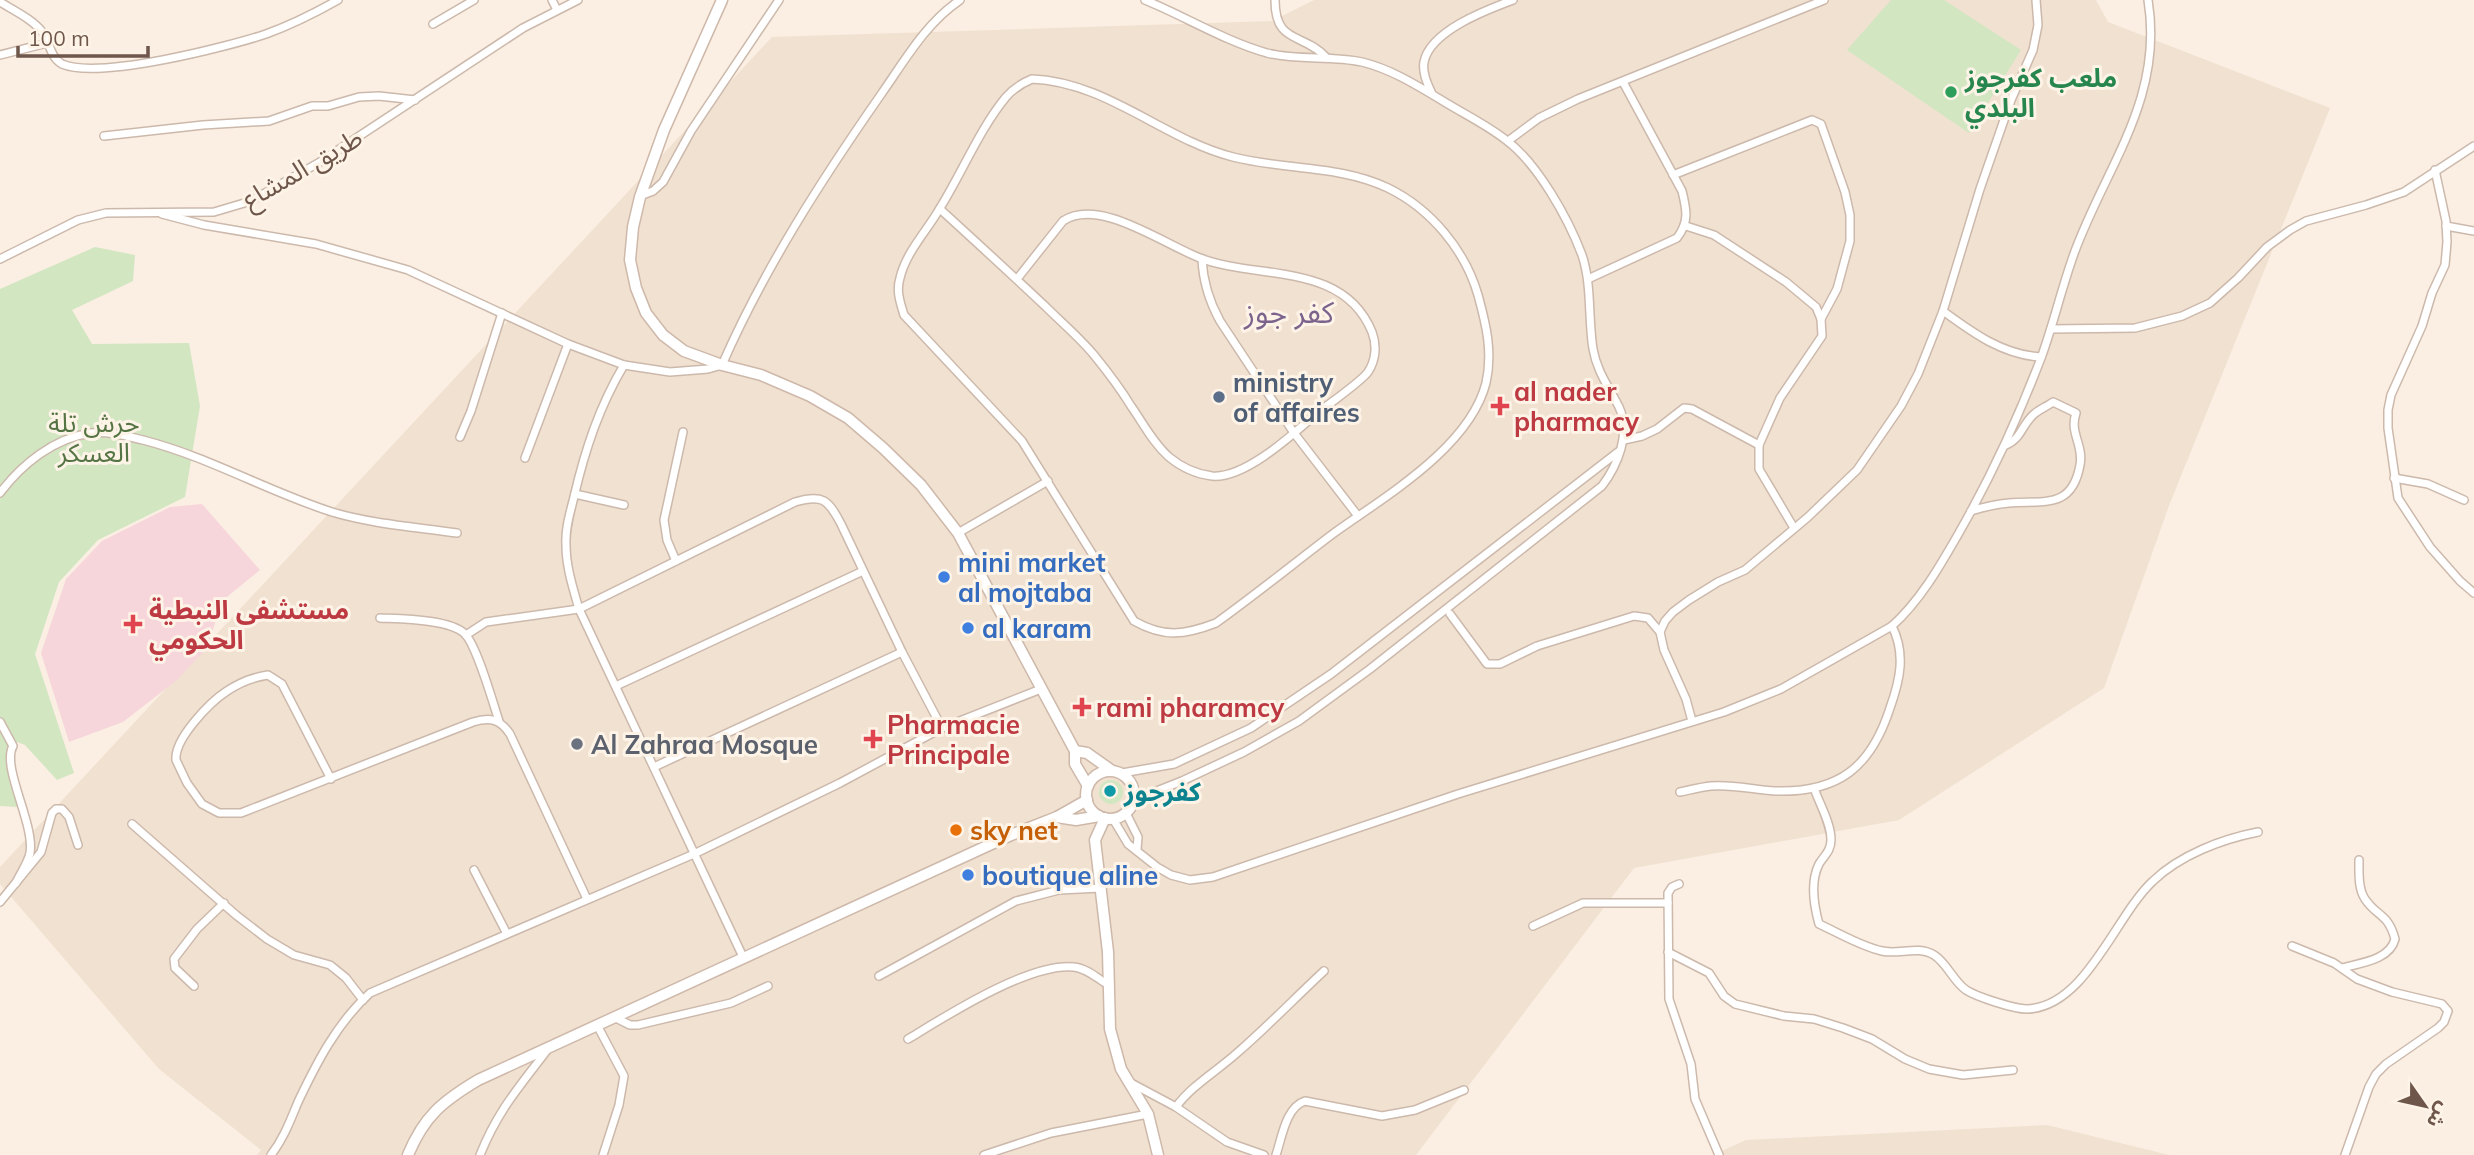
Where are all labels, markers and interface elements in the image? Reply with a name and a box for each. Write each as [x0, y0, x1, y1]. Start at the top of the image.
scale bar [18, 14, 147, 58]
text: 100 m [28, 25, 90, 51]
place label: ملعب كفرجوز البلدي [1964, 61, 2117, 129]
marker: ملعب كفرجوز البلدي [1943, 84, 1959, 100]
street label: طريق المشاع [236, 120, 370, 218]
district label: كفر جوز [1243, 293, 1335, 331]
place label: ministry of affaires [1233, 366, 1360, 429]
place label: al nader pharmacy [1514, 375, 1640, 438]
marker: ministry of affaires [1211, 389, 1227, 405]
marker: al nader pharmacy [1492, 398, 1508, 414]
park label: حرش تلة العسكر [48, 406, 140, 469]
place label: mini market al mojtaba [958, 546, 1106, 609]
marker: mini market al mojtaba [936, 569, 952, 585]
place label: مستشفى النبطية الحكومي [149, 593, 349, 661]
place label: al karam [982, 612, 1092, 645]
marker: مستشفى النبطية الحكومي [123, 614, 143, 634]
marker: al karam [960, 620, 976, 636]
place label: rami pharamcy [1096, 691, 1285, 724]
marker: rami pharamcy [1074, 699, 1090, 715]
place label: Pharmacie Principale [887, 708, 1020, 771]
place label: Al Zahraa Mosque [591, 728, 818, 761]
marker: Pharmacie Principale [865, 731, 881, 747]
marker: Al Zahraa Mosque [569, 736, 585, 752]
place label: كفرجوز [1123, 775, 1202, 808]
marker: كفرجوز [1102, 783, 1118, 799]
place label: sky net [970, 814, 1058, 847]
marker: sky net [948, 822, 964, 838]
place label: boutique aline [982, 859, 1158, 892]
marker: boutique aline [960, 867, 976, 883]
north arrow [2390, 1071, 2460, 1141]
text: ش [2422, 1098, 2456, 1133]

